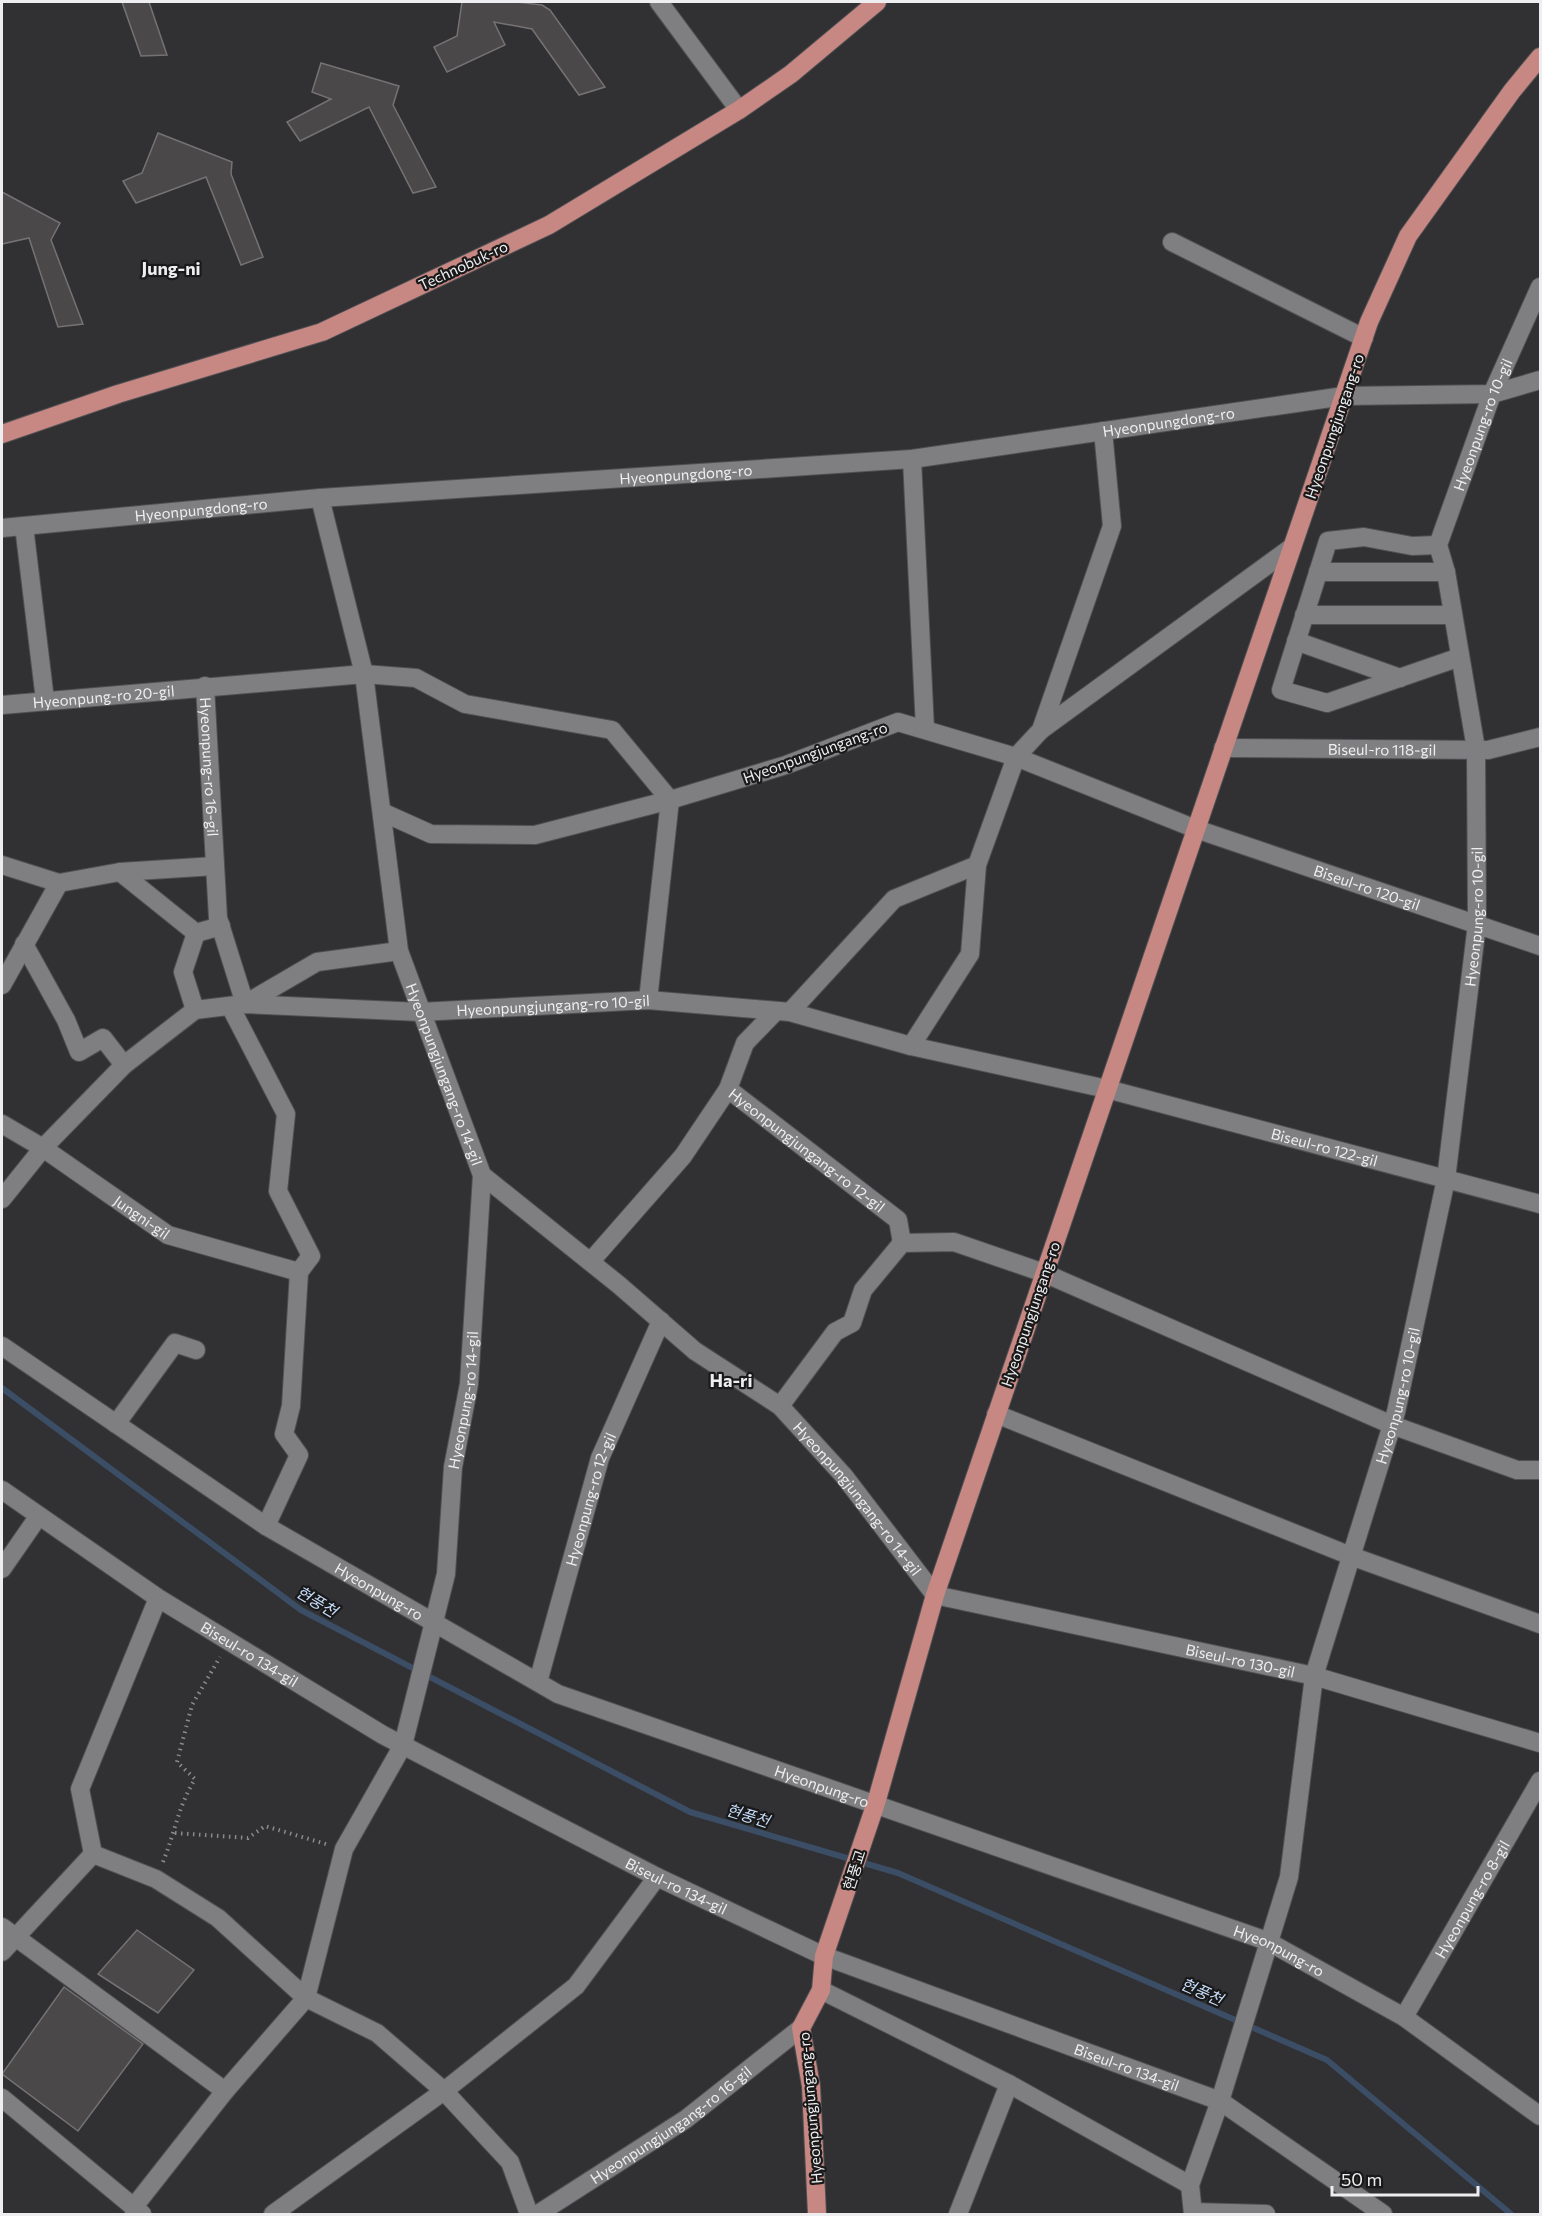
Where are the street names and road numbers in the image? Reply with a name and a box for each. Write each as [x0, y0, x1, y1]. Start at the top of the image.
street label: Technobuk-ro [416, 237, 510, 293]
street label: Hyeonpungjungang-ro [1301, 351, 1367, 501]
street label: Hyeonpung-ro 10-gil [1449, 356, 1516, 493]
street label: Hyeonpungdong-ro [1101, 403, 1236, 440]
street label: Hyeonpungdong-ro [619, 461, 753, 487]
street label: Hyeonpungdong-ro [134, 494, 268, 524]
street label: Hyeonpung-ro 20-gil [32, 681, 175, 711]
street label: Hyeonpung-ro 16-gil [197, 697, 222, 837]
street label: Hyeonpungjungang-ro [740, 717, 890, 786]
street label: Biseul-ro 118-gil [1328, 740, 1436, 759]
street label: Hyeonpung-ro 10-gil [1460, 847, 1486, 988]
street label: Biseul-ro 120-gil [1312, 861, 1423, 914]
street label: Hyeonpungjungang-ro 14-gil [403, 981, 487, 1168]
street label: Hyeonpungjungang-ro 10-gil [456, 991, 650, 1019]
street label: Hyeonpungjungang-ro 12-gil [725, 1084, 889, 1216]
street label: Biseul-ro 122-gil [1269, 1124, 1380, 1170]
street label: Jungni-gil [110, 1191, 173, 1243]
street label: Hyeonpungjungang-ro [997, 1239, 1063, 1389]
street label: Hyeonpung-ro 10-gil [1371, 1326, 1423, 1466]
street label: Hyeonpung-ro 14-gil [444, 1330, 481, 1470]
street label: Hyeonpungjungang-ro 14-gil [790, 1418, 926, 1579]
street label: Hyeonpung-ro 12-gil [562, 1430, 619, 1568]
street label: Hyeonpung-ro [332, 1559, 427, 1624]
street label: Biseul-ro 134-gil [198, 1617, 302, 1690]
street label: Biseul-ro 130-gil [1184, 1640, 1297, 1681]
street label: Hyeonpung-ro [772, 1761, 872, 1811]
street label: Hyeonpung-ro 8-gil [1431, 1837, 1513, 1961]
street label: 현풍교 [839, 1848, 869, 1892]
street label: Biseul-ro 134-gil [623, 1853, 730, 1918]
street label: Hyeonpung-ro [1231, 1921, 1328, 1980]
street label: Hyeonpungjungang-ro [794, 2031, 826, 2185]
street label: Biseul-ro 134-gil [1072, 2039, 1182, 2094]
street label: Hyeonpungjungang-ro 16-gil [587, 2062, 755, 2187]

